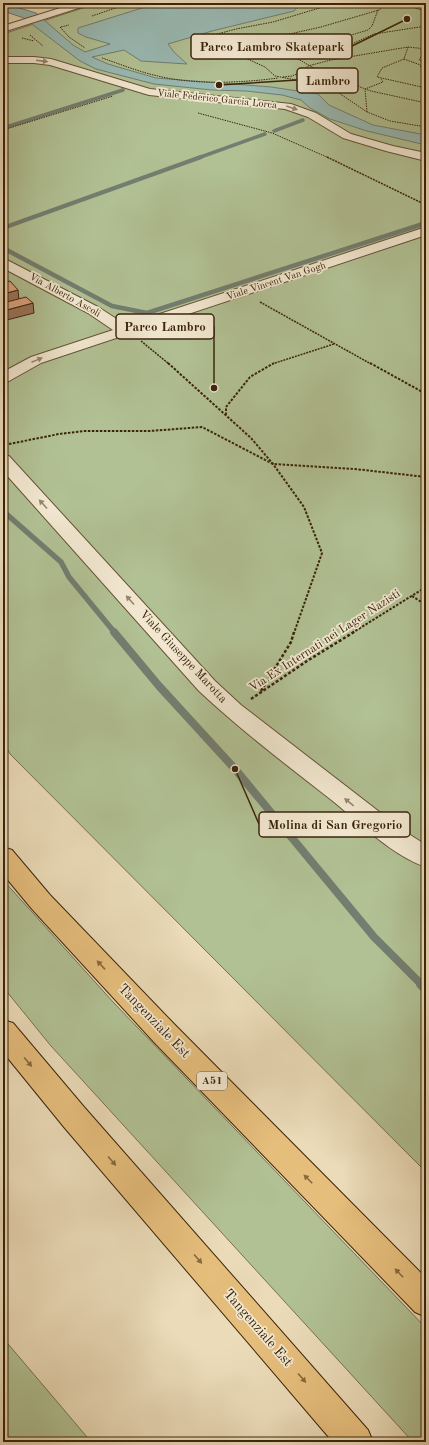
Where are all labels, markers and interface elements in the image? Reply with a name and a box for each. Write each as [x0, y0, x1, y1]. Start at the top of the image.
callout: Parco Lambro Skatepark [191, 34, 352, 59]
text: Parco Lambro Skatepark [200, 41, 345, 54]
one-way arrow [36, 58, 48, 64]
callout: Lambro [297, 68, 358, 93]
text: Lambro [306, 75, 350, 88]
street label: Viale Federico Garcia Lorca [157, 88, 278, 110]
one-way arrow [287, 105, 299, 111]
street label: Viale Vincent Van Gogh [225, 260, 328, 302]
street label: Via Alberto Ascoli [28, 271, 103, 319]
callout: Parco Lambro [116, 314, 214, 339]
text: Parco Lambro [124, 321, 206, 334]
one-way arrow [32, 357, 44, 363]
one-way arrow [38, 499, 47, 509]
street label: Via Ex Internati nei Lager Nazisti [247, 588, 403, 694]
one-way arrow [126, 596, 135, 605]
street label: Viale Giuseppe Marotta [137, 608, 229, 706]
one-way arrow [343, 798, 354, 806]
callout: Molina di San Gregorio [259, 812, 410, 837]
text: Molina di San Gregorio [268, 819, 402, 832]
one-way arrow [97, 961, 106, 970]
street label: Tangenziale Est [115, 981, 193, 1061]
one-way arrow [23, 1057, 32, 1068]
road number: A51 [197, 1072, 227, 1090]
one-way arrow [108, 1156, 117, 1167]
one-way arrow [303, 1174, 313, 1184]
one-way arrow [193, 1254, 203, 1264]
one-way arrow [394, 1268, 404, 1278]
street label: Tangenziale Est [221, 1287, 295, 1369]
one-way arrow [297, 1373, 306, 1384]

